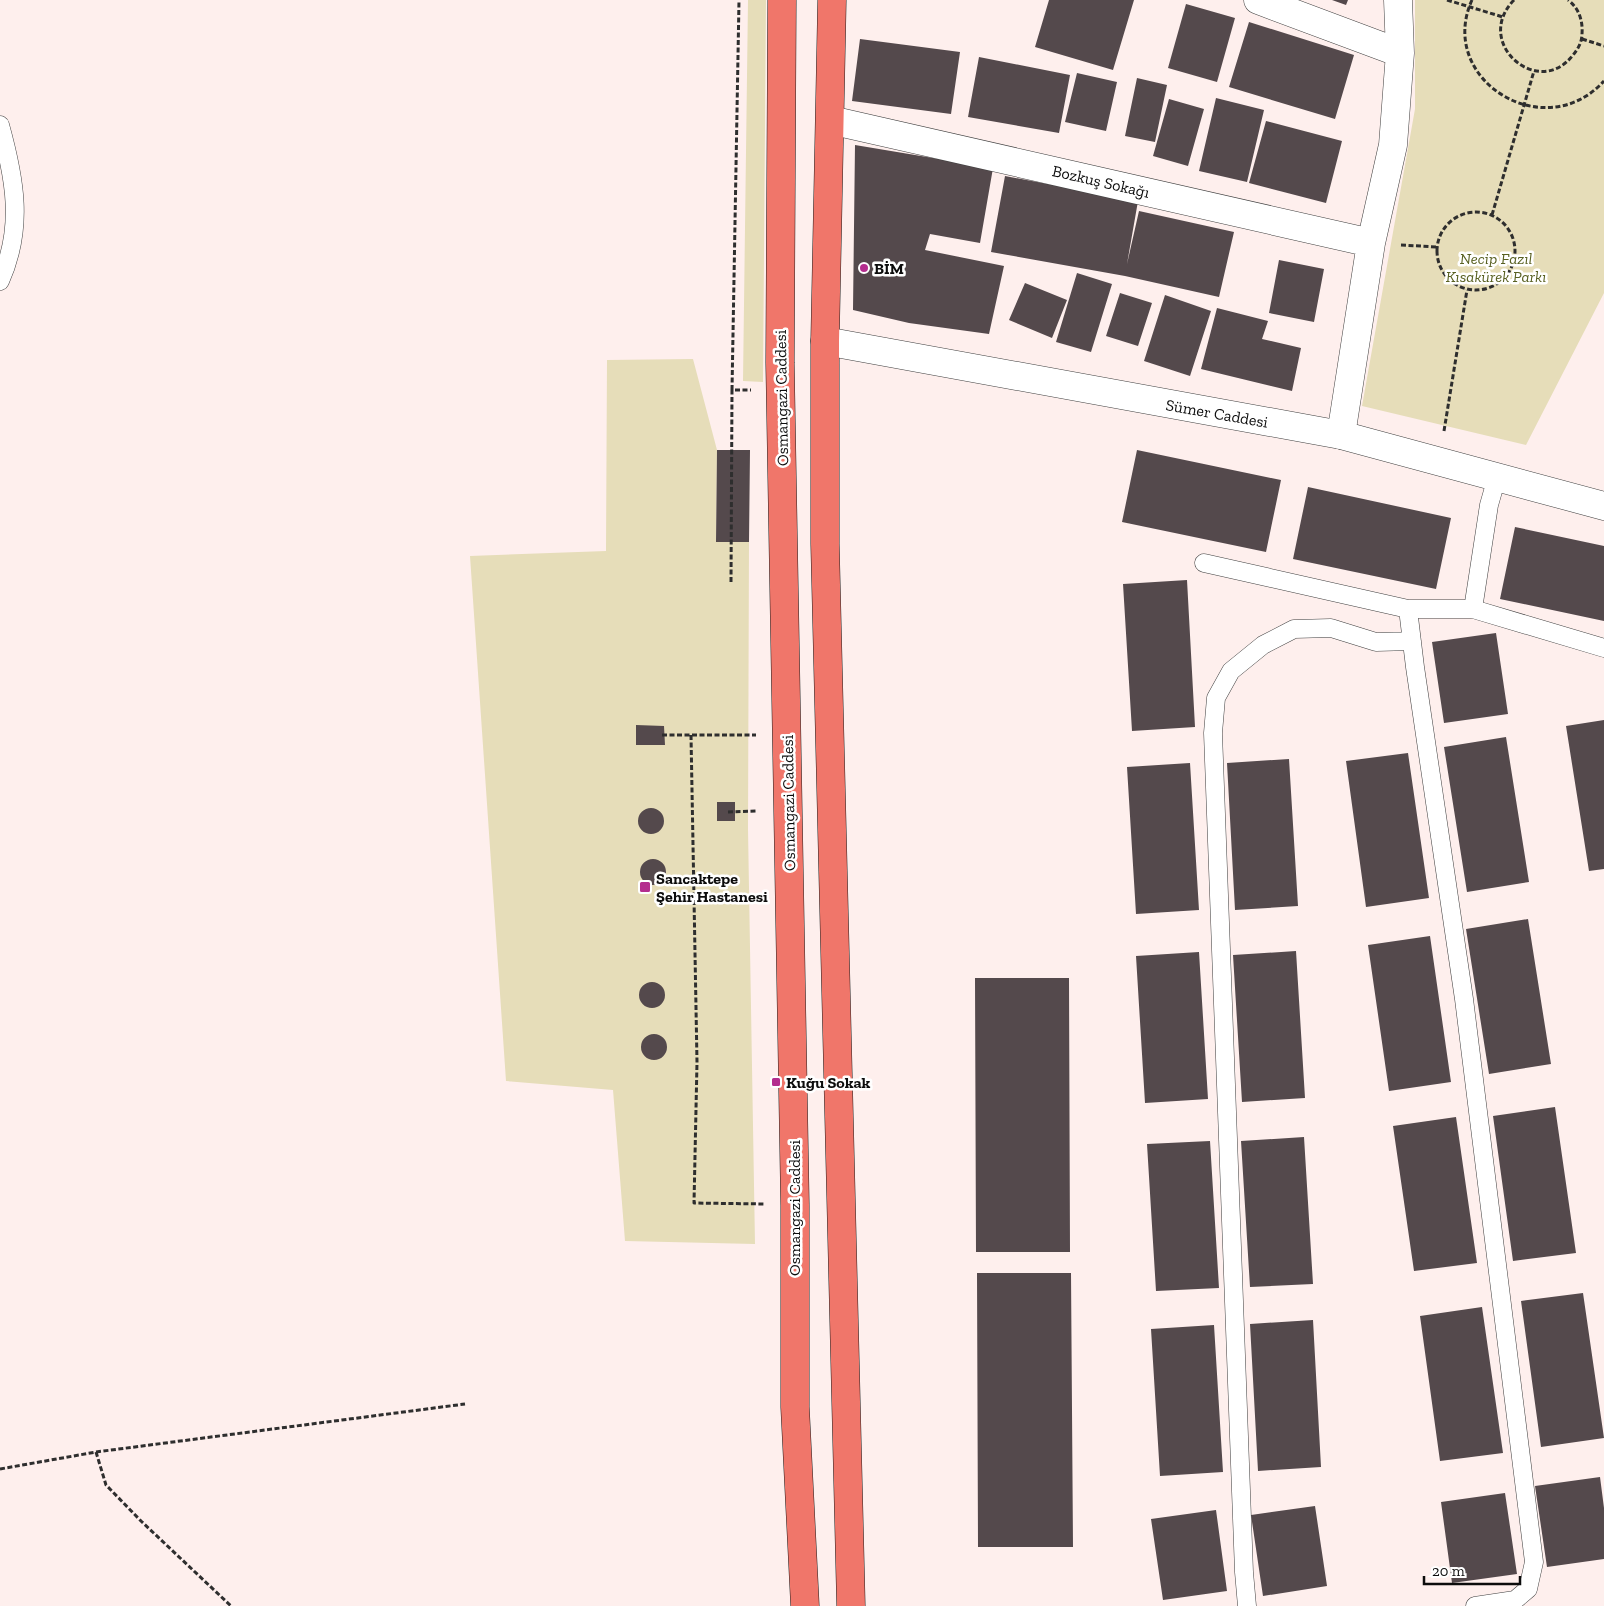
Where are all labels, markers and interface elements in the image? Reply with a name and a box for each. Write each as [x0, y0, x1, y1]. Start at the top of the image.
street label: Bozkuş Sokağı [1050, 161, 1152, 202]
park label: Necip Fazıl Kısakürek Parkı [1446, 249, 1546, 286]
place label: BİM [874, 259, 904, 278]
marker: BİM [858, 262, 870, 274]
street label: Osmangazi Caddesi [771, 329, 792, 466]
street label: Sümer Caddesi [1164, 395, 1270, 432]
street label: Osmangazi Caddesi [778, 734, 799, 871]
place label: Sancaktepe Şehir Hastanesi [656, 869, 768, 906]
marker: Sancaktepe Şehir Hastanesi [638, 880, 652, 894]
place label: Kuğu Sokak [786, 1073, 871, 1092]
marker: Kuğu Sokak [770, 1076, 782, 1088]
street label: Osmangazi Caddesi [785, 1139, 804, 1276]
scale bar [1424, 1554, 1520, 1586]
text: 20 m [1432, 1562, 1465, 1580]

